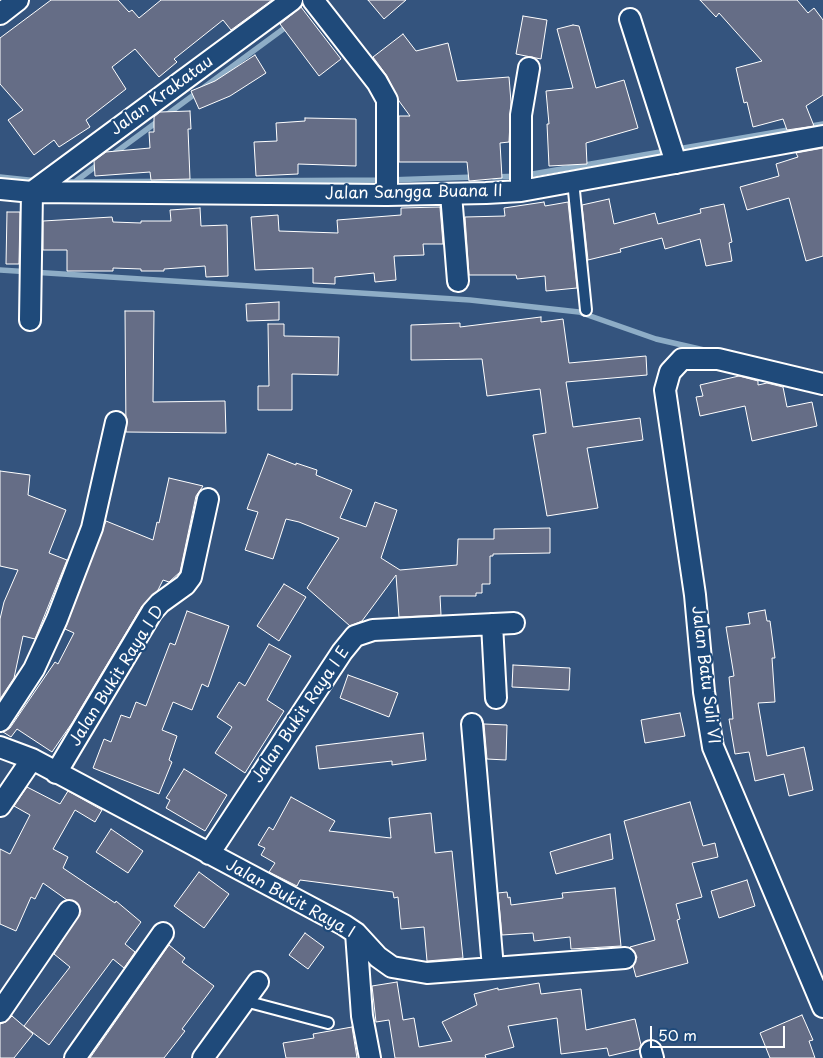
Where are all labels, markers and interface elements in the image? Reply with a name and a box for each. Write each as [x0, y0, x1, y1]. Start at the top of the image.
street label: Jalan Krakatau [107, 52, 217, 140]
street label: Jalan Sangga Buana II [325, 182, 503, 204]
street label: Jalan Bukit Raya I D [66, 602, 168, 750]
street label: Jalan Batu Suli VI [687, 605, 723, 745]
street label: Jalan Bukit Raya I E [248, 643, 354, 787]
street label: Jalan Bukit Raya I [222, 856, 358, 942]
scale bar [653, 1016, 788, 1048]
text: 50 m [658, 1023, 697, 1046]

